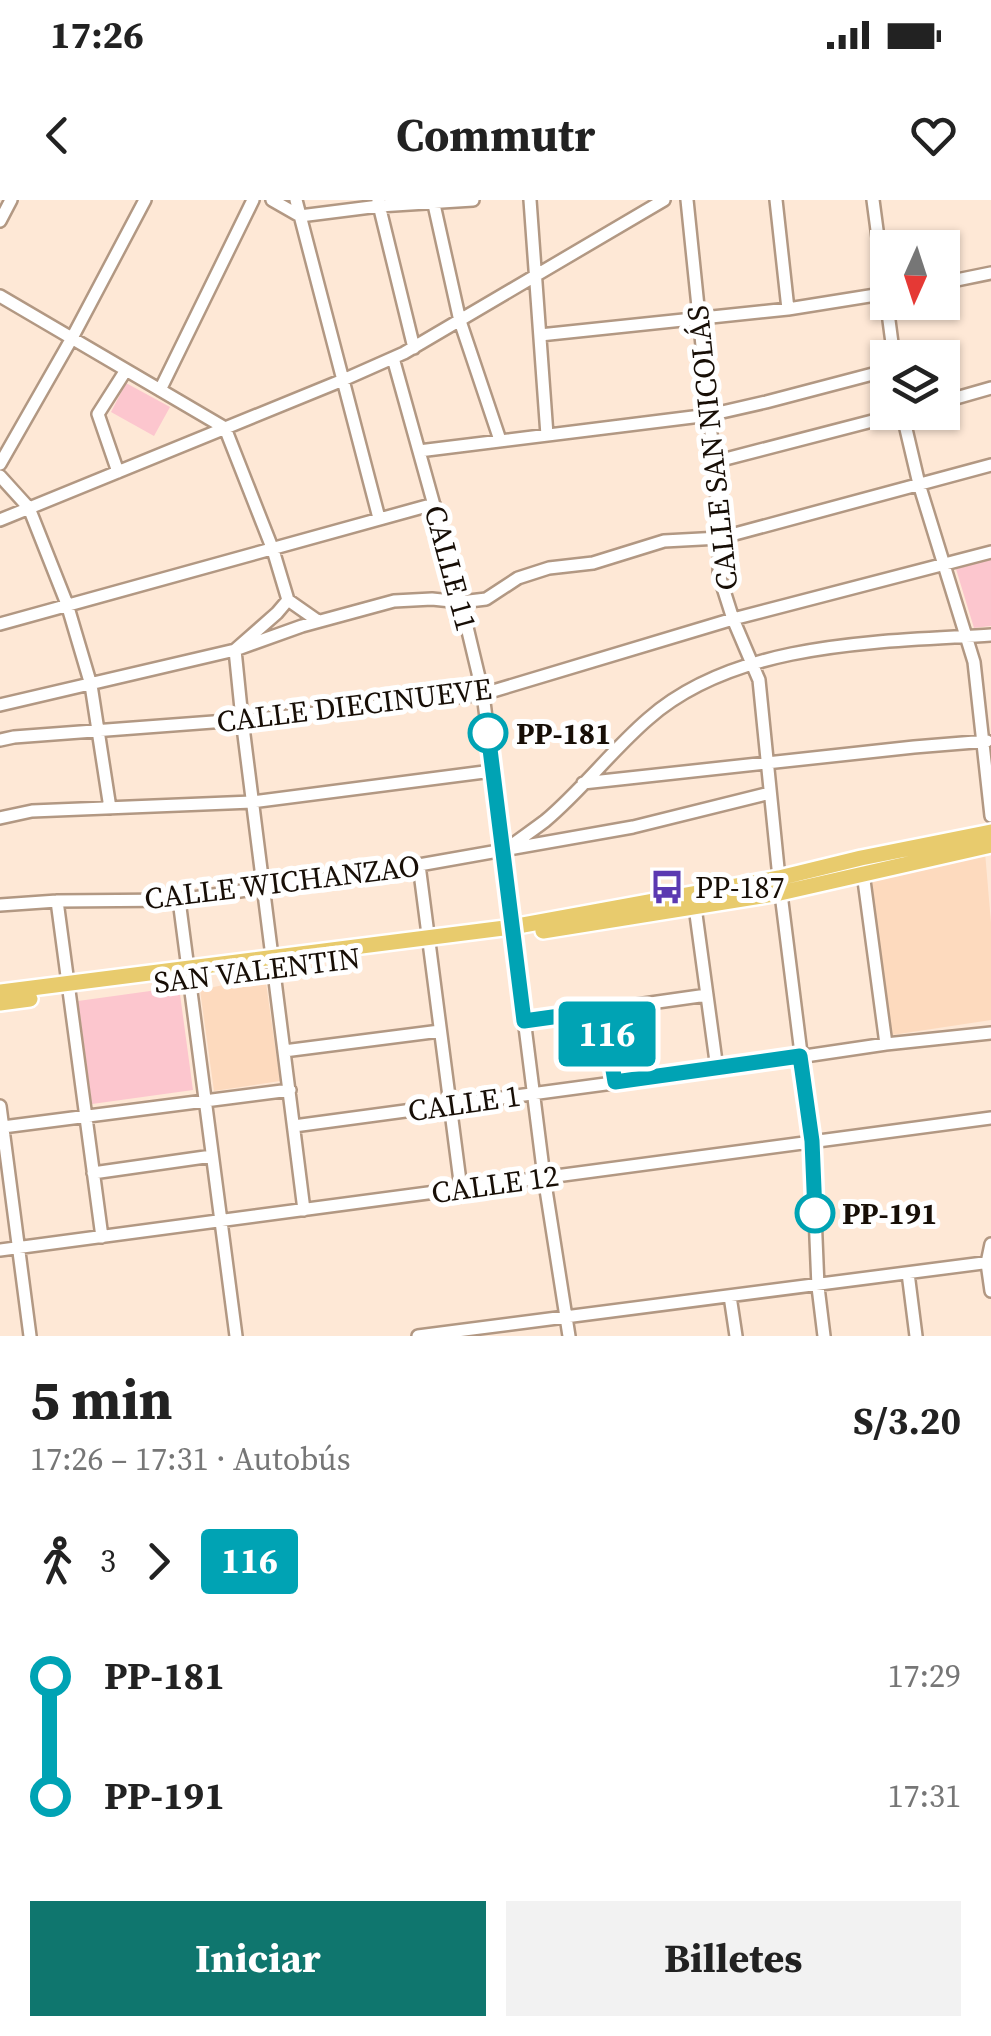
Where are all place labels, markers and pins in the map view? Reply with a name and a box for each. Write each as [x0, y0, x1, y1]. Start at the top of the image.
place label: PP-181 [516, 713, 611, 754]
marker: PP-181 [469, 714, 507, 752]
place label: PP-187 [695, 867, 784, 908]
bus stop icon: PP-187 [648, 868, 686, 906]
place label: PP-191 [842, 1193, 937, 1234]
marker: PP-191 [796, 1194, 834, 1232]

